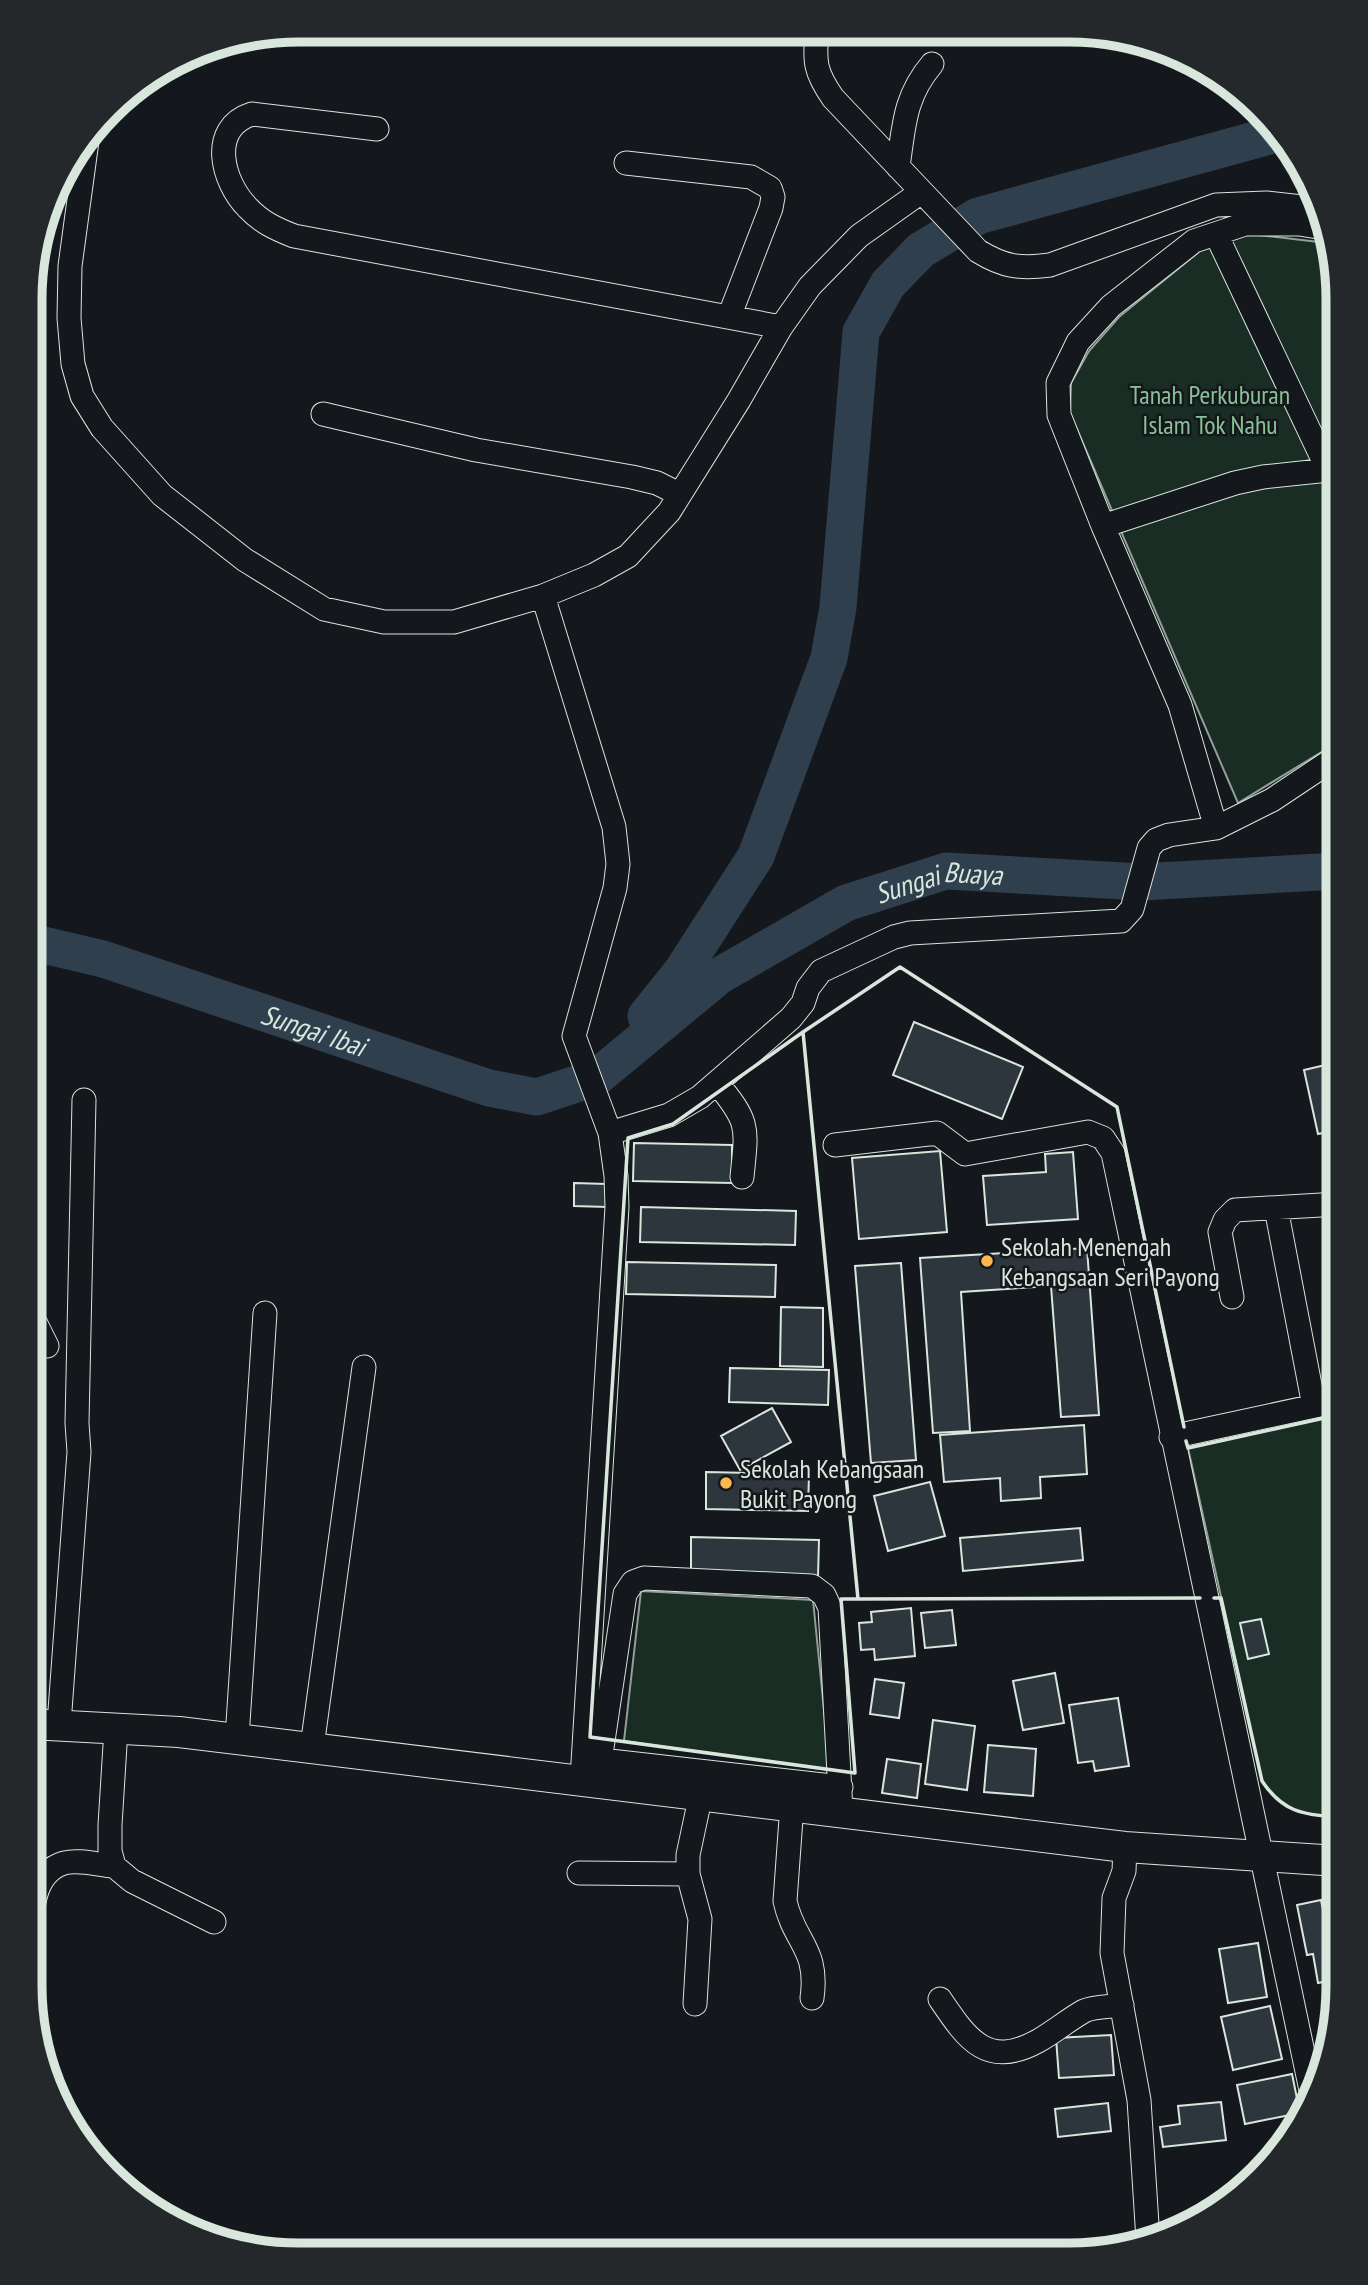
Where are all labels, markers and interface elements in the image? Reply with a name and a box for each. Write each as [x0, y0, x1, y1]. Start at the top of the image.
park label: Tanah Perkuburan Islam Tok Nahu [1130, 378, 1290, 441]
water label: Sungai Buaya [870, 852, 1005, 911]
water label: Sungai Ibai [257, 995, 374, 1065]
place label: Sekolah Menengah Kebangsaan Seri Payong [1001, 1230, 1220, 1293]
marker: Sekolah Menengah Kebangsaan Seri Payong [979, 1253, 995, 1269]
place label: Sekolah Kebangsaan Bukit Payong [740, 1452, 924, 1515]
marker: Sekolah Kebangsaan Bukit Payong [718, 1475, 734, 1491]

